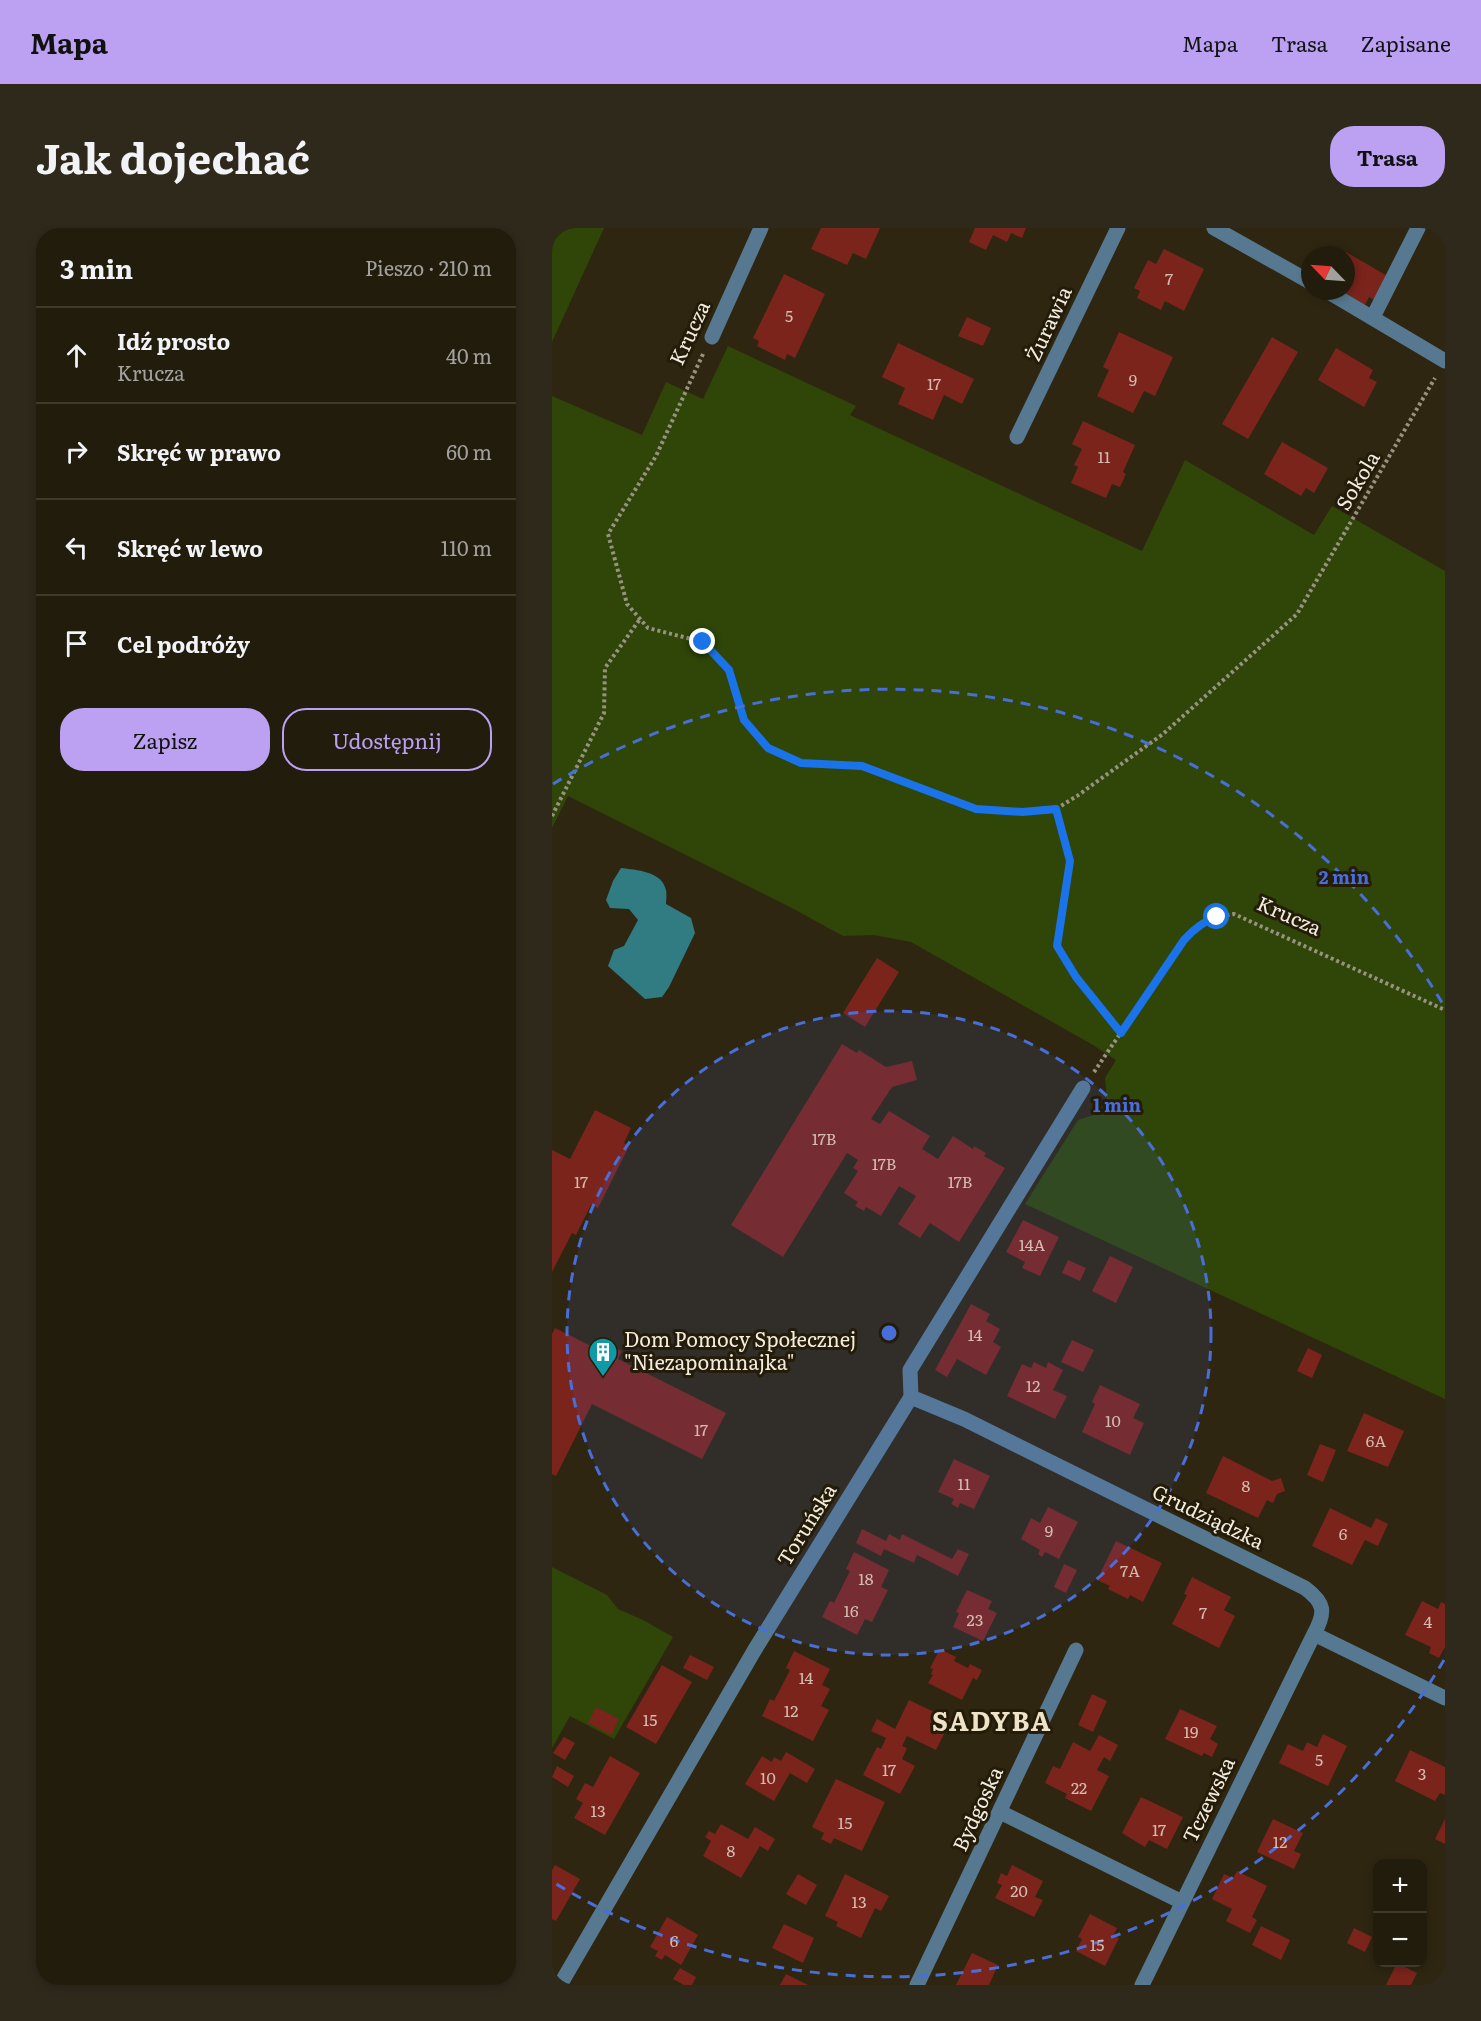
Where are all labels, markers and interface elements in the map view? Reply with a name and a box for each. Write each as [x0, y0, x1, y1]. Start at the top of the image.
text: Mapa [30, 21, 108, 63]
text: Mapa [1182, 27, 1238, 58]
text: Trasa [1271, 27, 1328, 58]
text: Zapisane [1361, 27, 1451, 58]
text: Jak dojechać [36, 125, 310, 187]
button: Trasa [1330, 126, 1445, 187]
north arrow [1301, 246, 1355, 300]
text: 3 min [60, 248, 133, 287]
text: Pieszo · 210 m [365, 252, 492, 282]
house number: 7 [1165, 266, 1173, 290]
street label: Żurawia [1017, 280, 1078, 366]
street label: Krucza [660, 295, 716, 369]
house number: 5 [785, 303, 793, 327]
text: Idź prosto [117, 324, 230, 357]
icon: ahead [60, 339, 93, 372]
text: 40 m [446, 340, 492, 370]
text: Krucza [117, 357, 185, 387]
house number: 9 [1129, 367, 1137, 391]
house number: 17 [927, 371, 941, 395]
icon: right [60, 435, 93, 468]
text: Skręć w prawo [117, 435, 281, 468]
text: 60 m [446, 436, 492, 466]
house number: 11 [1097, 444, 1111, 468]
street label: Sokola [1327, 445, 1386, 515]
icon: left [60, 531, 93, 564]
text: Skręć w lewo [117, 531, 263, 564]
text: 110 m [441, 532, 492, 562]
icon: arrive [60, 627, 93, 660]
text: Cel podróży [117, 627, 250, 660]
route end [689, 628, 715, 654]
button: Zapisz [60, 708, 270, 771]
button: Udostępnij [282, 708, 492, 771]
text: 2 min [1319, 863, 1370, 890]
street label: Krucza [1253, 887, 1327, 942]
route start [1203, 903, 1229, 929]
text: 1 min [1093, 1091, 1142, 1118]
house number: 17B [812, 1126, 836, 1150]
house number: 17B [872, 1151, 896, 1175]
house number: 17 [574, 1169, 588, 1193]
house number: 17B [948, 1169, 972, 1193]
house number: 14A [1019, 1232, 1045, 1256]
house number: 14 [968, 1322, 983, 1346]
place label: Dom Pomocy Społecznej "Niezapominajka" [624, 1323, 856, 1376]
centre of rings [879, 1323, 899, 1343]
building icon: Dom Pomocy Społecznej "Niezapominajka" [587, 1336, 619, 1378]
house number: 12 [1026, 1373, 1040, 1397]
house number: 10 [1105, 1408, 1121, 1432]
house number: 17 [694, 1417, 708, 1441]
house number: 6A [1366, 1428, 1386, 1452]
house number: 11 [957, 1471, 971, 1495]
house number: 8 [1242, 1473, 1251, 1497]
street label: Grudziądzka [1148, 1475, 1270, 1555]
street label: Toruńska [768, 1477, 843, 1571]
house number: 9 [1045, 1518, 1053, 1542]
house number: 6 [1339, 1521, 1348, 1545]
house number: 7A [1120, 1558, 1140, 1582]
house number: 18 [858, 1566, 874, 1590]
house number: 16 [843, 1598, 859, 1622]
house number: 7 [1199, 1600, 1207, 1624]
house number: 23 [967, 1607, 983, 1631]
house number: 4 [1424, 1609, 1433, 1633]
house number: 14 [799, 1665, 814, 1689]
house number: 12 [784, 1698, 798, 1722]
district label: SADYBA [932, 1700, 1052, 1739]
house number: 15 [643, 1707, 657, 1731]
house number: 19 [1184, 1719, 1198, 1743]
house number: 5 [1315, 1747, 1323, 1771]
street label: Tczewska [1173, 1751, 1241, 1847]
house number: 17 [882, 1757, 896, 1781]
street label: Bydgoska [944, 1761, 1009, 1855]
house number: 3 [1418, 1761, 1426, 1785]
house number: 10 [760, 1765, 776, 1789]
house number: 22 [1071, 1775, 1087, 1799]
house number: 13 [590, 1798, 606, 1822]
house number: 15 [838, 1810, 852, 1834]
house number: 17 [1152, 1817, 1166, 1841]
house number: 12 [1273, 1829, 1287, 1853]
house number: 8 [727, 1838, 736, 1862]
map controls [1373, 1859, 1427, 1967]
button: + [1373, 1859, 1427, 1913]
house number: 20 [1010, 1878, 1028, 1902]
house number: 13 [851, 1889, 867, 1913]
button: − [1373, 1913, 1427, 1967]
house number: 6 [670, 1928, 679, 1952]
house number: 15 [1090, 1932, 1104, 1956]

